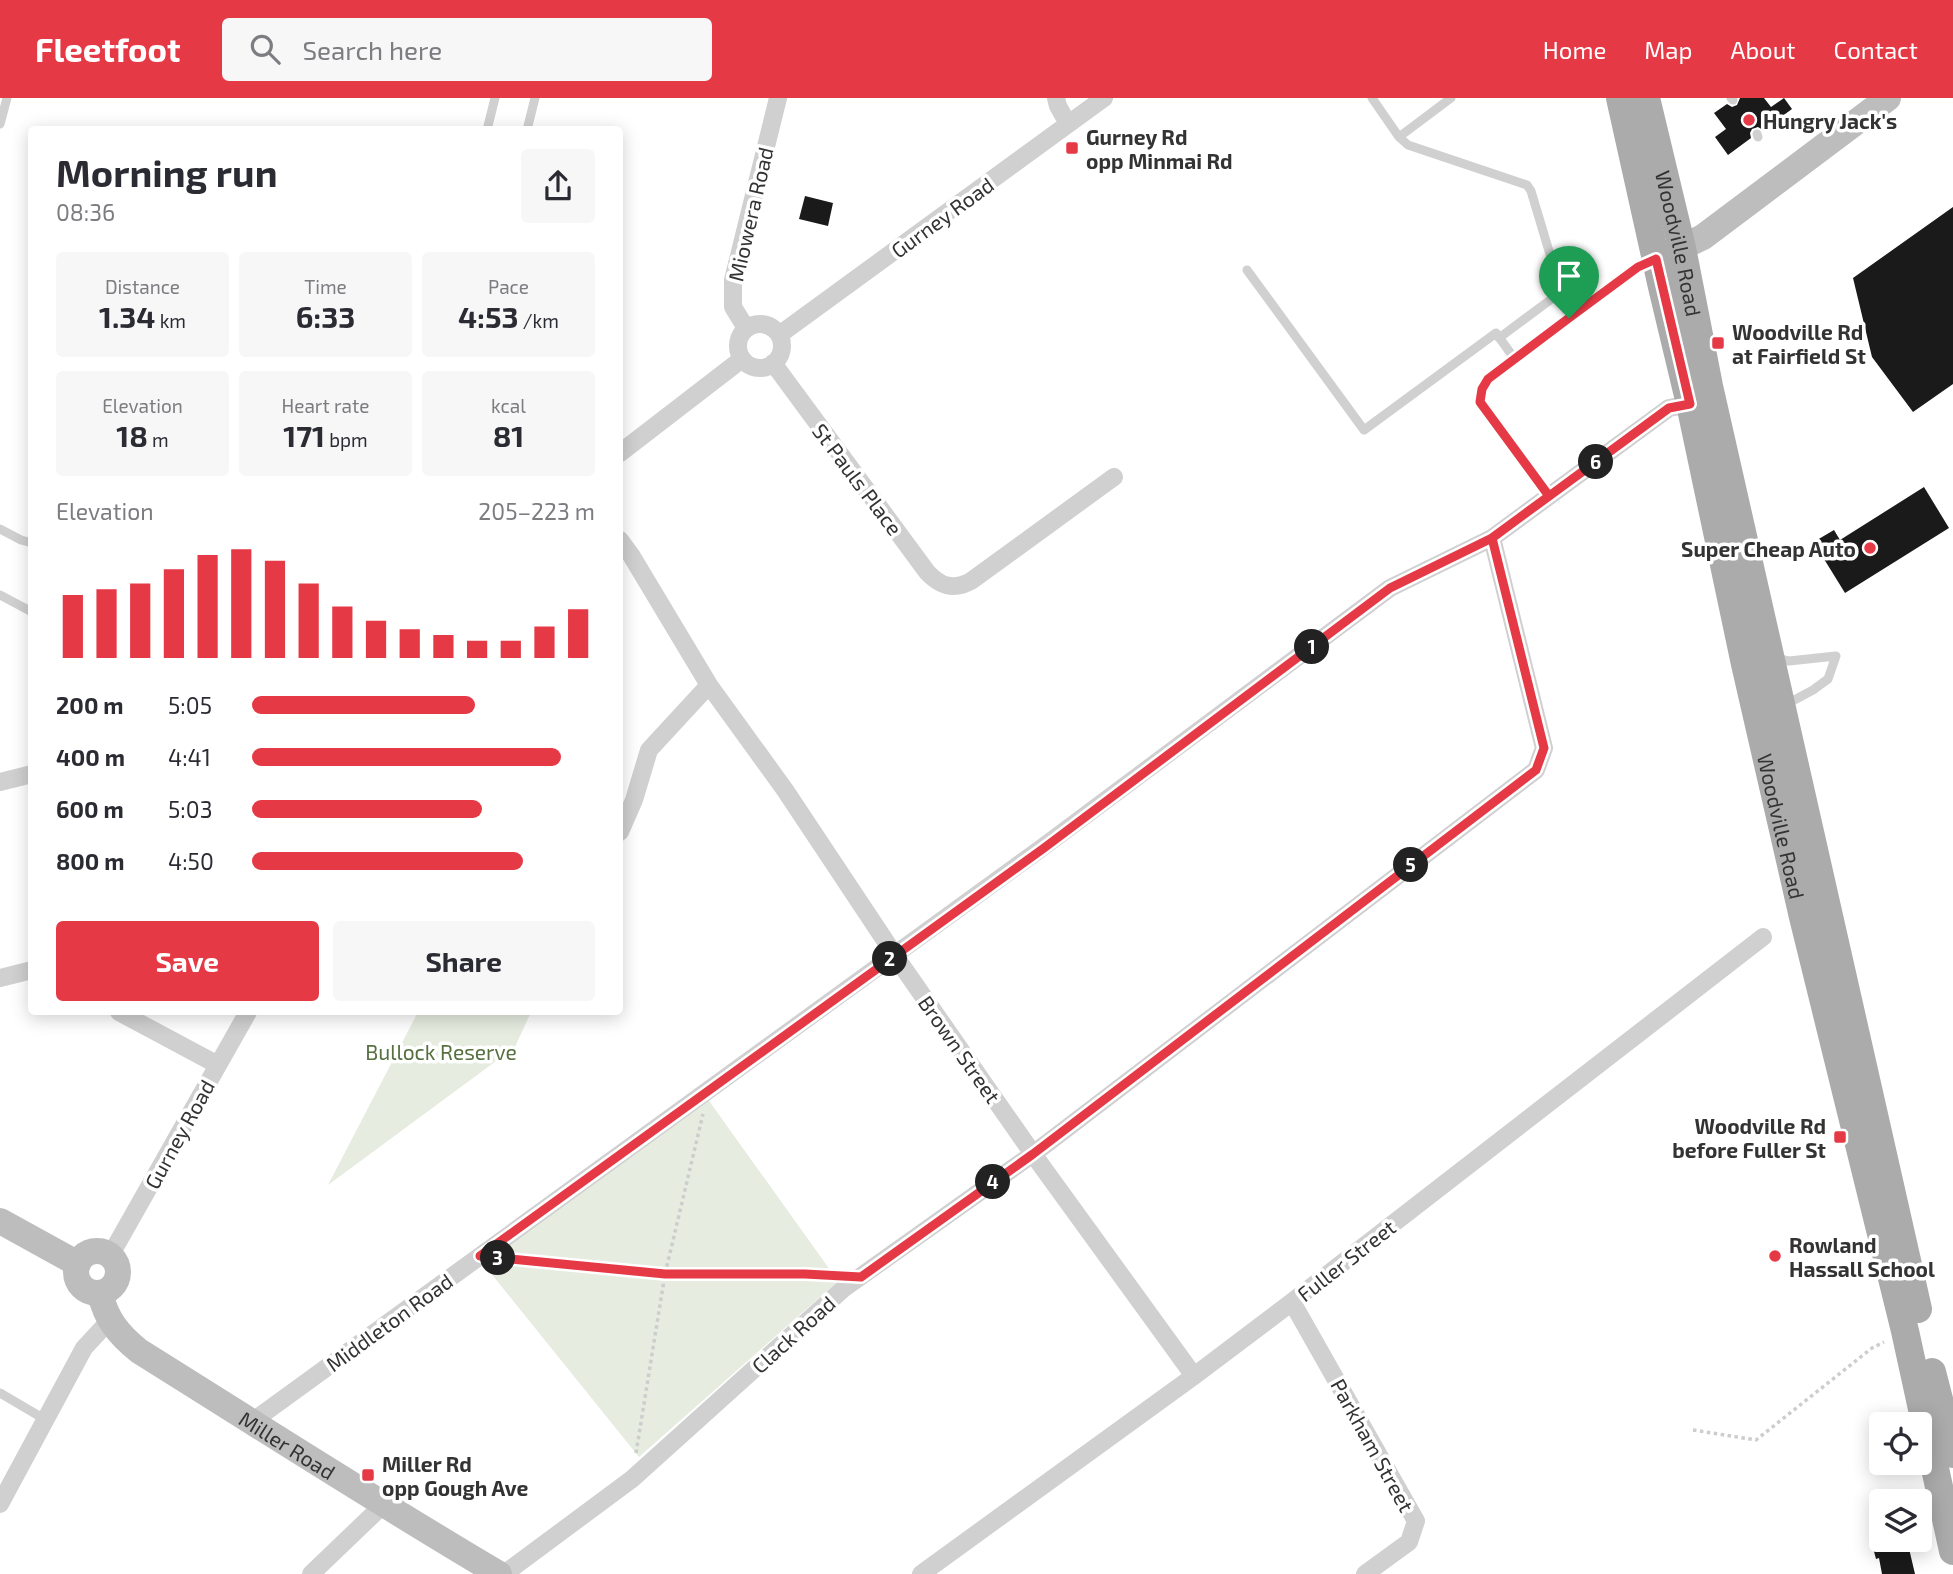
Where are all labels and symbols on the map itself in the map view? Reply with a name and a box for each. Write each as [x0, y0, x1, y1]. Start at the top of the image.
place label: Hungry Jack's [1763, 108, 1897, 134]
marker: Hungry Jack's [1741, 112, 1757, 128]
place label: Gurney Rd opp Minmai Rd [1086, 124, 1233, 173]
marker: Gurney Rd opp Minmai Rd [1064, 140, 1080, 156]
street label: Miowera Road [722, 144, 778, 284]
street label: Woodville Road [1651, 168, 1708, 318]
street label: Gurney Road [886, 171, 998, 263]
pin [1539, 246, 1599, 318]
place label: Woodville Rd at Fairfield St [1732, 319, 1866, 368]
marker: Woodville Rd at Fairfield St [1710, 335, 1726, 351]
street label: St Pauls Place [808, 418, 908, 540]
pin: 6 [1578, 444, 1614, 480]
place label: Super Cheap Auto [1681, 536, 1856, 561]
marker: Super Cheap Auto [1862, 540, 1878, 556]
pin: 1 [1294, 630, 1330, 664]
street label: Woodville Road [1753, 751, 1811, 901]
pin: 5 [1394, 848, 1428, 882]
pin: 2 [872, 942, 908, 976]
street label: Brown Street [914, 990, 1006, 1108]
park label: Bullock Reserve [365, 1039, 517, 1064]
street label: Gurney Road [139, 1075, 219, 1193]
place label: Woodville Rd before Fuller St [1672, 1113, 1826, 1162]
marker: Woodville Rd before Fuller St [1832, 1129, 1848, 1145]
pin: 4 [976, 1164, 1010, 1200]
street label: Fuller Street [1292, 1214, 1400, 1306]
place label: Rowland Hassall School [1789, 1232, 1935, 1281]
pin: 3 [480, 1240, 516, 1276]
marker: Rowland Hassall School [1767, 1248, 1783, 1264]
street label: Middleton Road [321, 1268, 457, 1376]
street label: Clack Road [746, 1290, 840, 1378]
street label: Parkham Street [1326, 1374, 1420, 1516]
street label: Miller Road [235, 1405, 340, 1484]
place label: Miller Rd opp Gough Ave [382, 1451, 528, 1500]
marker: Miller Rd opp Gough Ave [360, 1467, 376, 1483]

